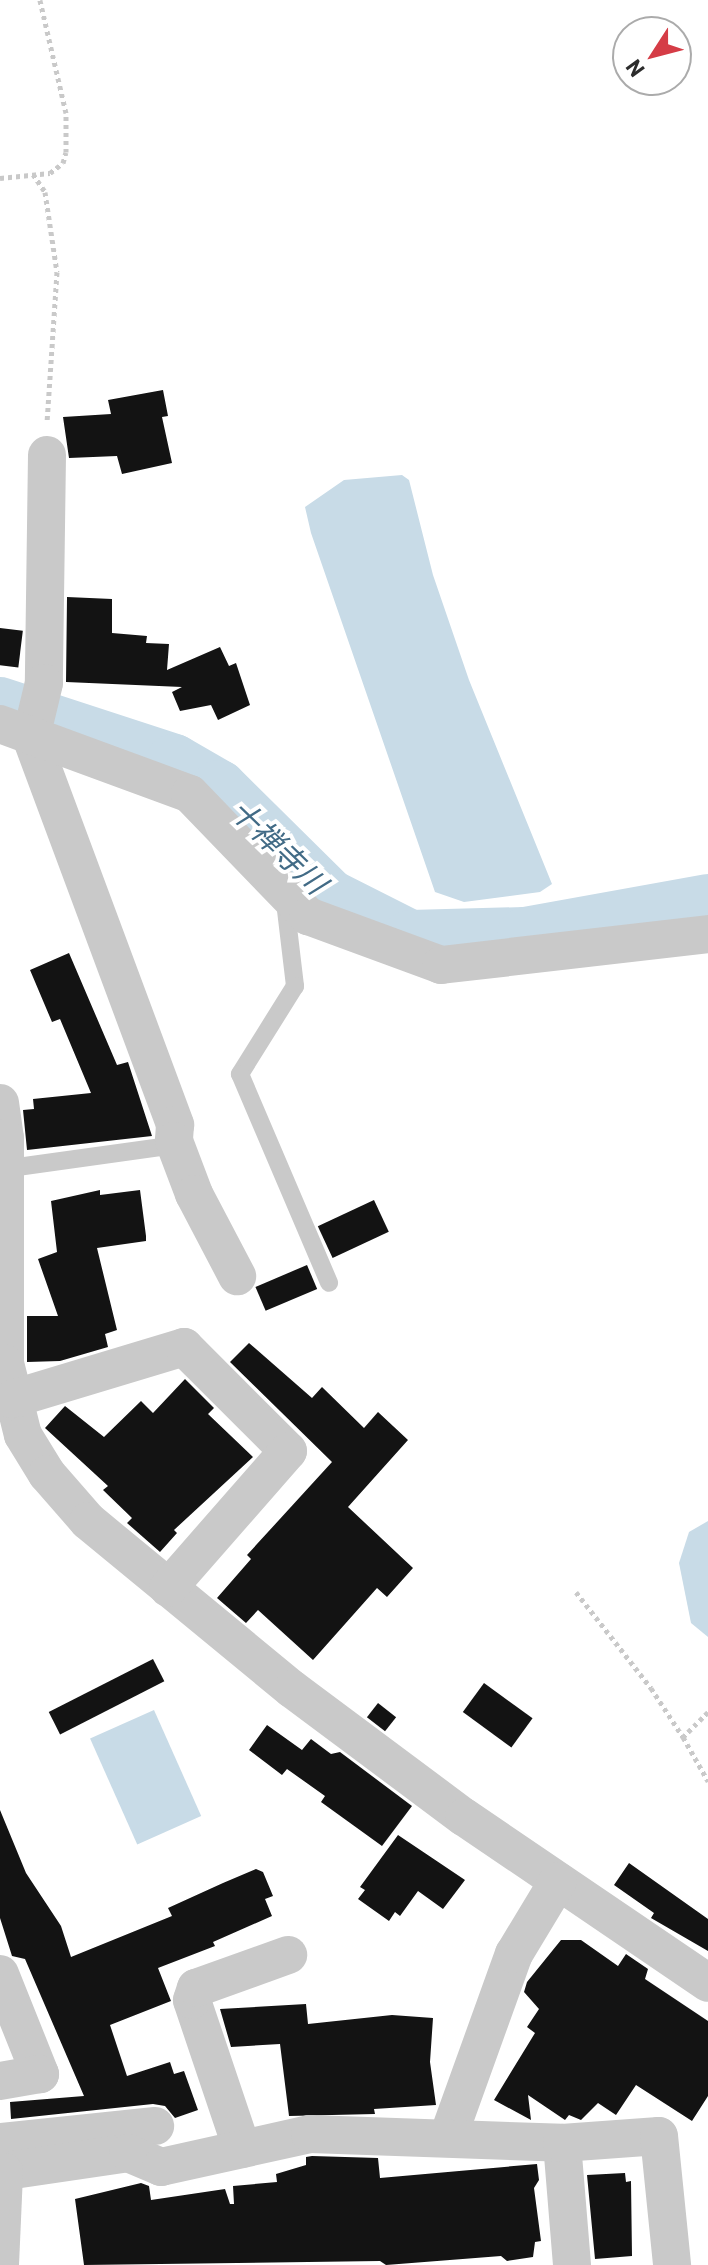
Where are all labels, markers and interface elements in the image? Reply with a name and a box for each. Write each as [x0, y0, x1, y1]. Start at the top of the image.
north arrow [612, 16, 692, 96]
text: N [619, 55, 649, 83]
water label: 十禅寺川 [223, 791, 335, 901]

